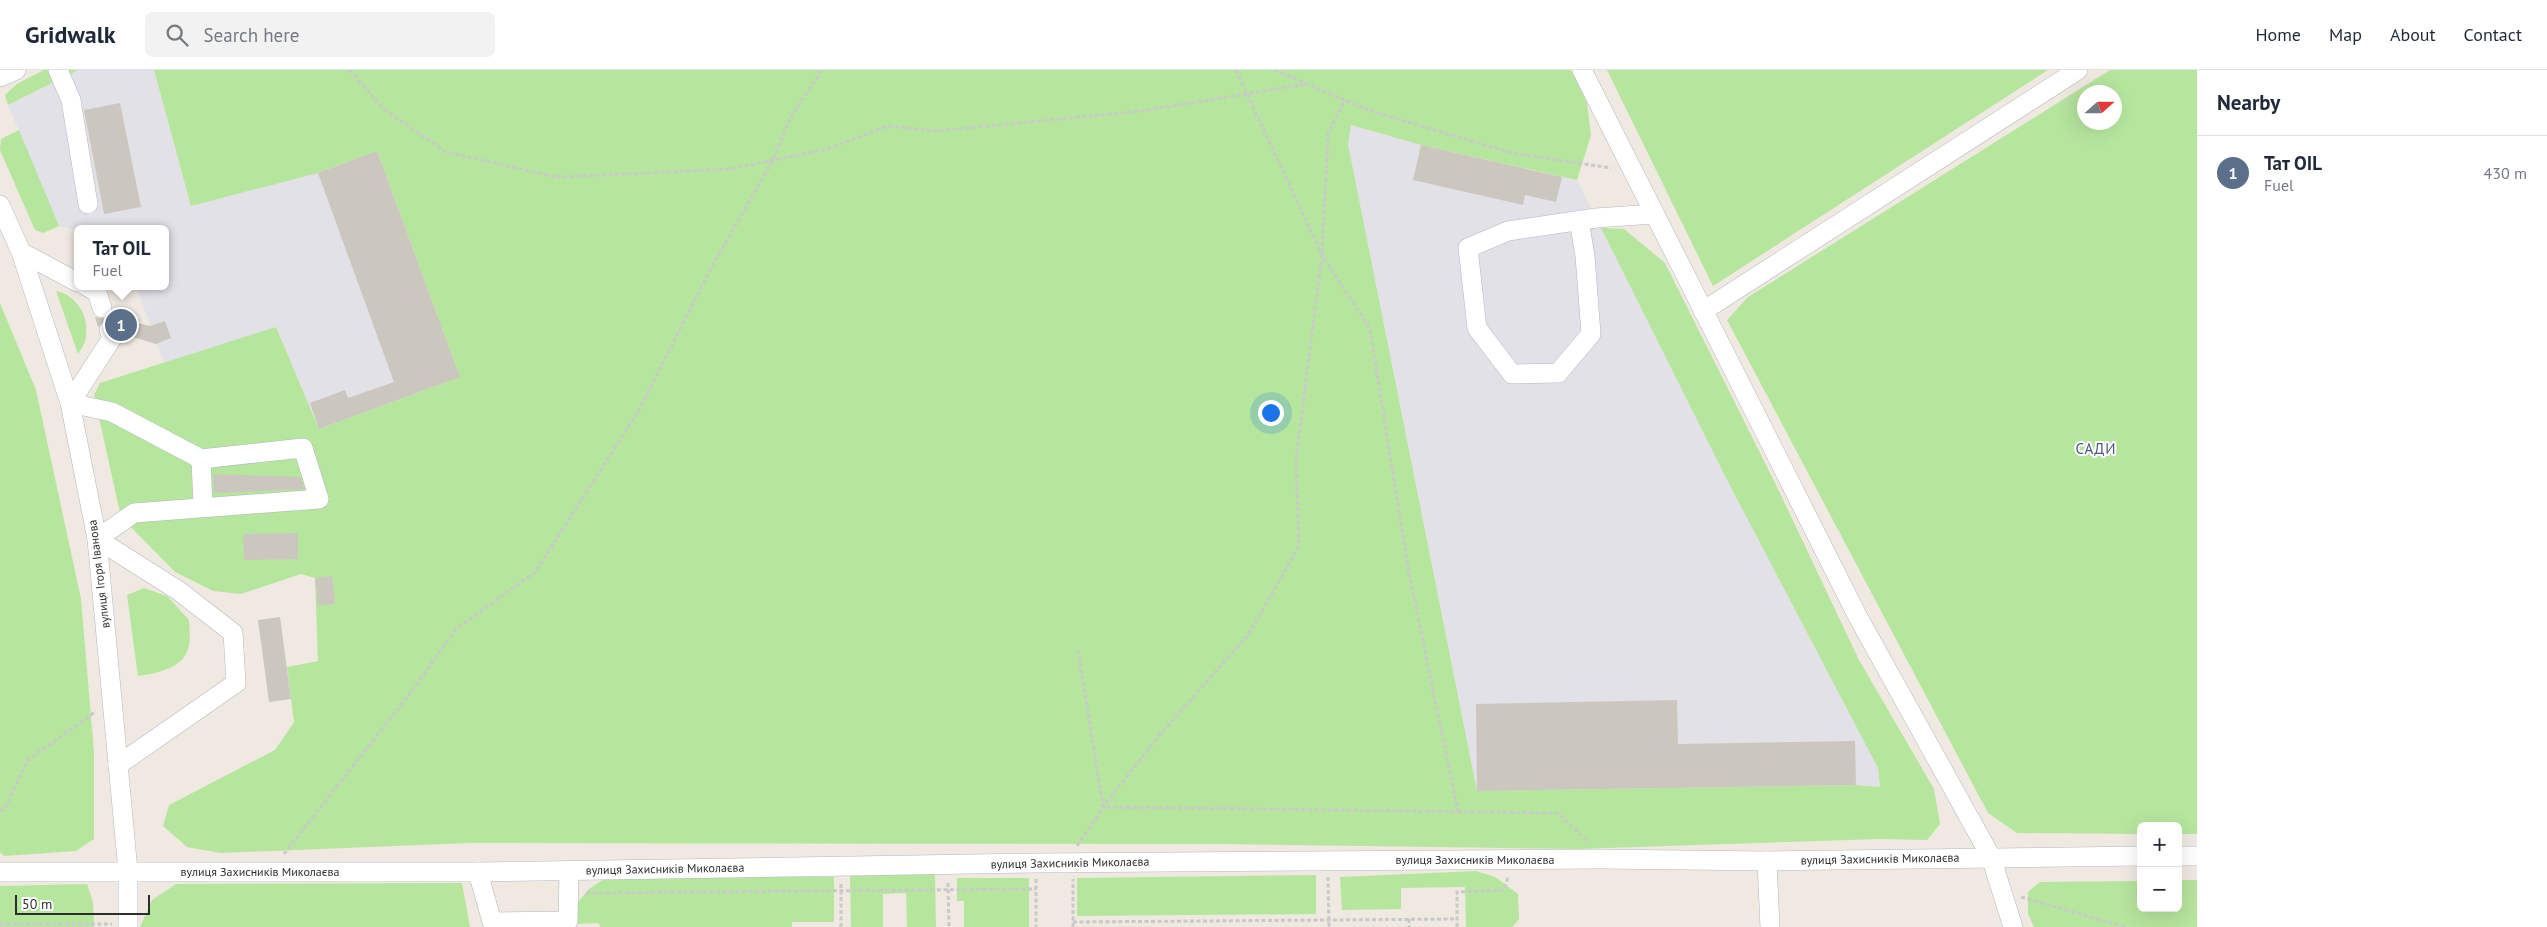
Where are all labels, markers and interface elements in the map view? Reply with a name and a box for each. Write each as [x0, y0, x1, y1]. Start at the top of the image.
search box [145, 12, 495, 57]
text: Gridwalk [25, 19, 115, 50]
icon: search [163, 21, 191, 49]
text: Search here [203, 23, 299, 47]
text: Home [2255, 23, 2301, 46]
text: Map [2329, 23, 2362, 46]
text: About [2390, 23, 2436, 46]
text: Contact [2464, 23, 2522, 46]
north arrow [2077, 85, 2122, 130]
text: Nearby [2217, 89, 2280, 116]
text: Тат OIL [2264, 151, 2322, 175]
text: 1 [2228, 163, 2238, 183]
text: 430 m [2484, 163, 2527, 183]
text: Fuel [2264, 175, 2294, 195]
popup [74, 225, 169, 290]
text: Тат OIL [93, 236, 151, 260]
text: Fuel [93, 260, 122, 280]
pin: 1 [105, 306, 137, 344]
your location [1258, 400, 1284, 426]
district label: САДИ [2075, 439, 2117, 458]
street label: вулиця Ігоря Іванова [84, 519, 113, 629]
map controls [2137, 822, 2182, 912]
button: + [2137, 822, 2182, 867]
street label: вулиця Захисників Миколаєва [1800, 850, 1960, 867]
street label: вулиця Захисників Миколаєва [1396, 852, 1554, 867]
street label: вулиця Захисників Миколаєва [990, 854, 1150, 871]
street label: вулиця Захисників Миколаєва [585, 860, 745, 877]
street label: вулиця Захисників Миколаєва [181, 864, 339, 879]
button: − [2137, 867, 2182, 912]
scale bar [15, 892, 150, 915]
text: 50 m [22, 895, 52, 913]

